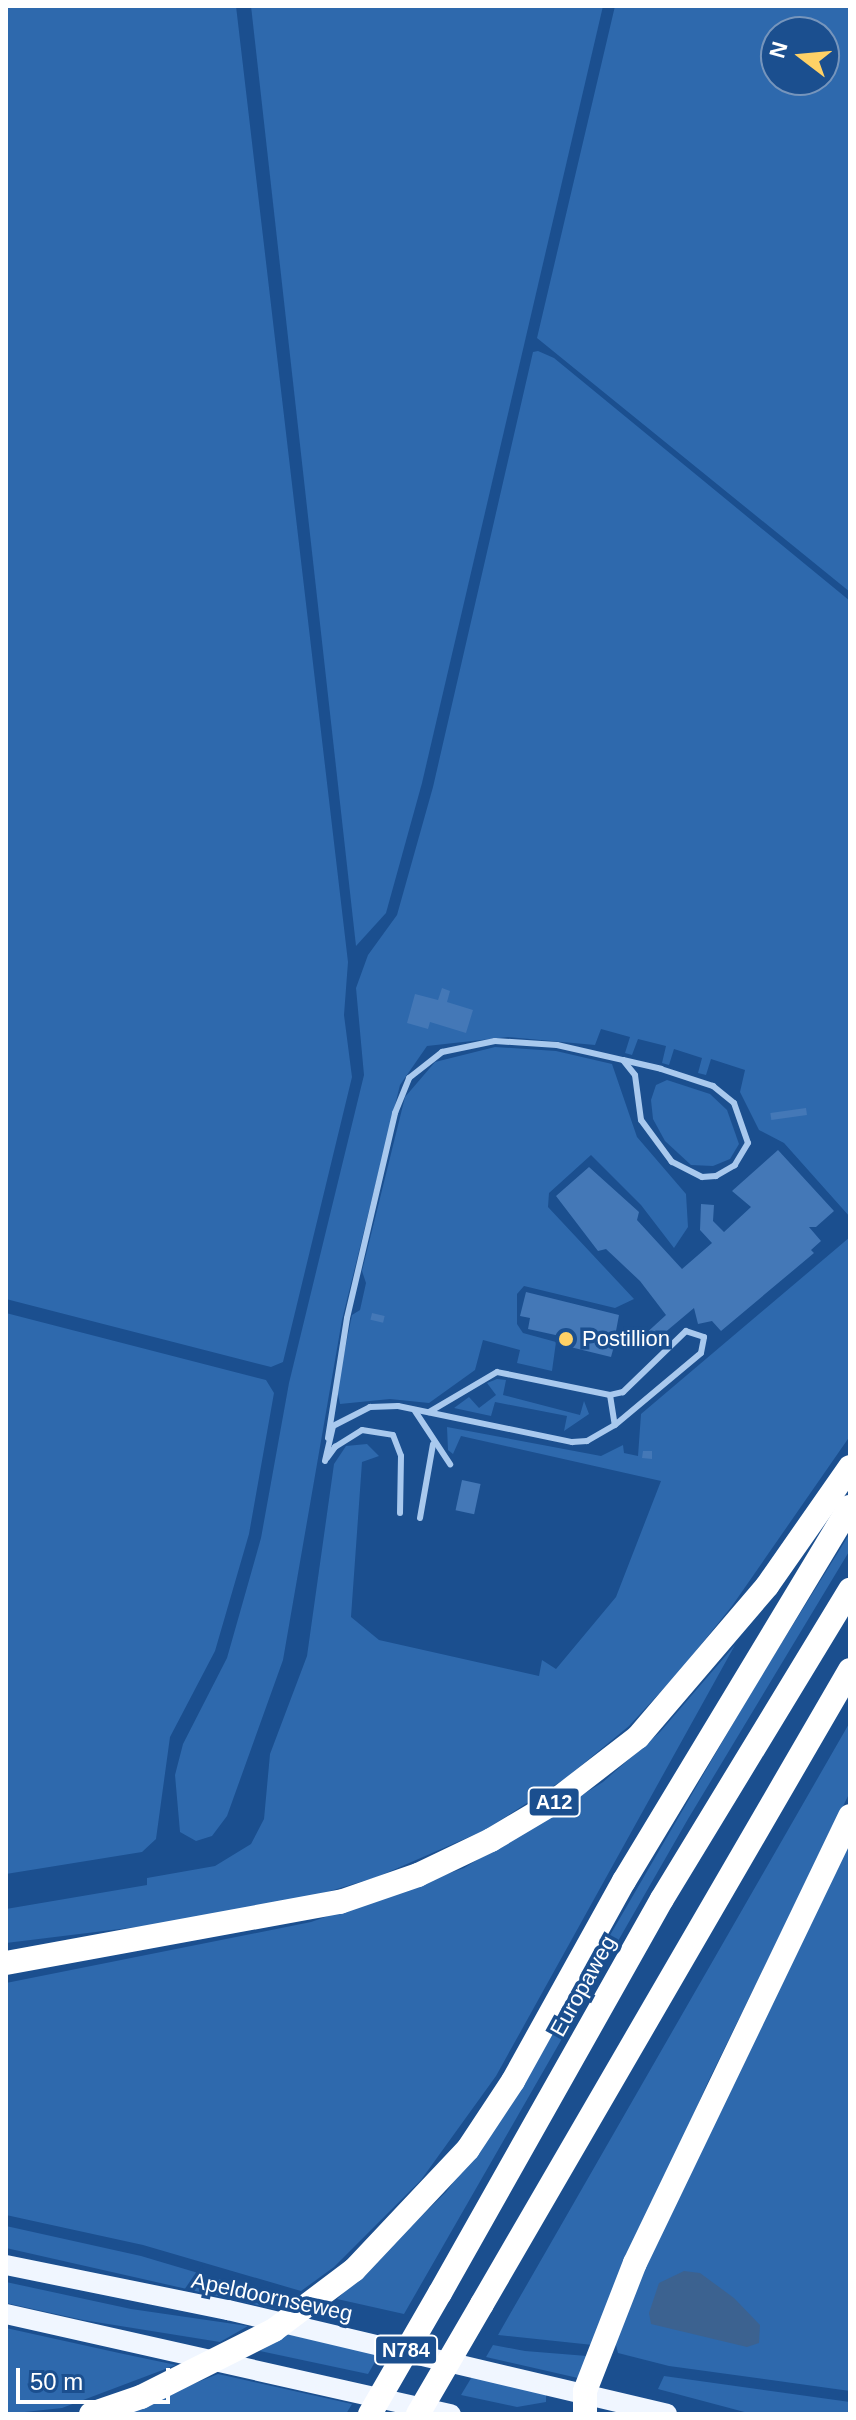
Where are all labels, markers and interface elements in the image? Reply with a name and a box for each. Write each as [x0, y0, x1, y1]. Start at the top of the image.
north arrow [760, 16, 840, 96]
text: N [764, 39, 793, 61]
place label: Postillion [582, 1326, 670, 1352]
marker: Postillion [557, 1330, 575, 1348]
road number: A12 [526, 1786, 582, 1818]
street label: Europaweg [544, 1931, 622, 2041]
street label: Apeldoornseweg [189, 2267, 355, 2327]
road number: N784 [374, 2334, 438, 2366]
scale bar [20, 2352, 174, 2402]
text: 50 m [30, 2368, 83, 2395]

